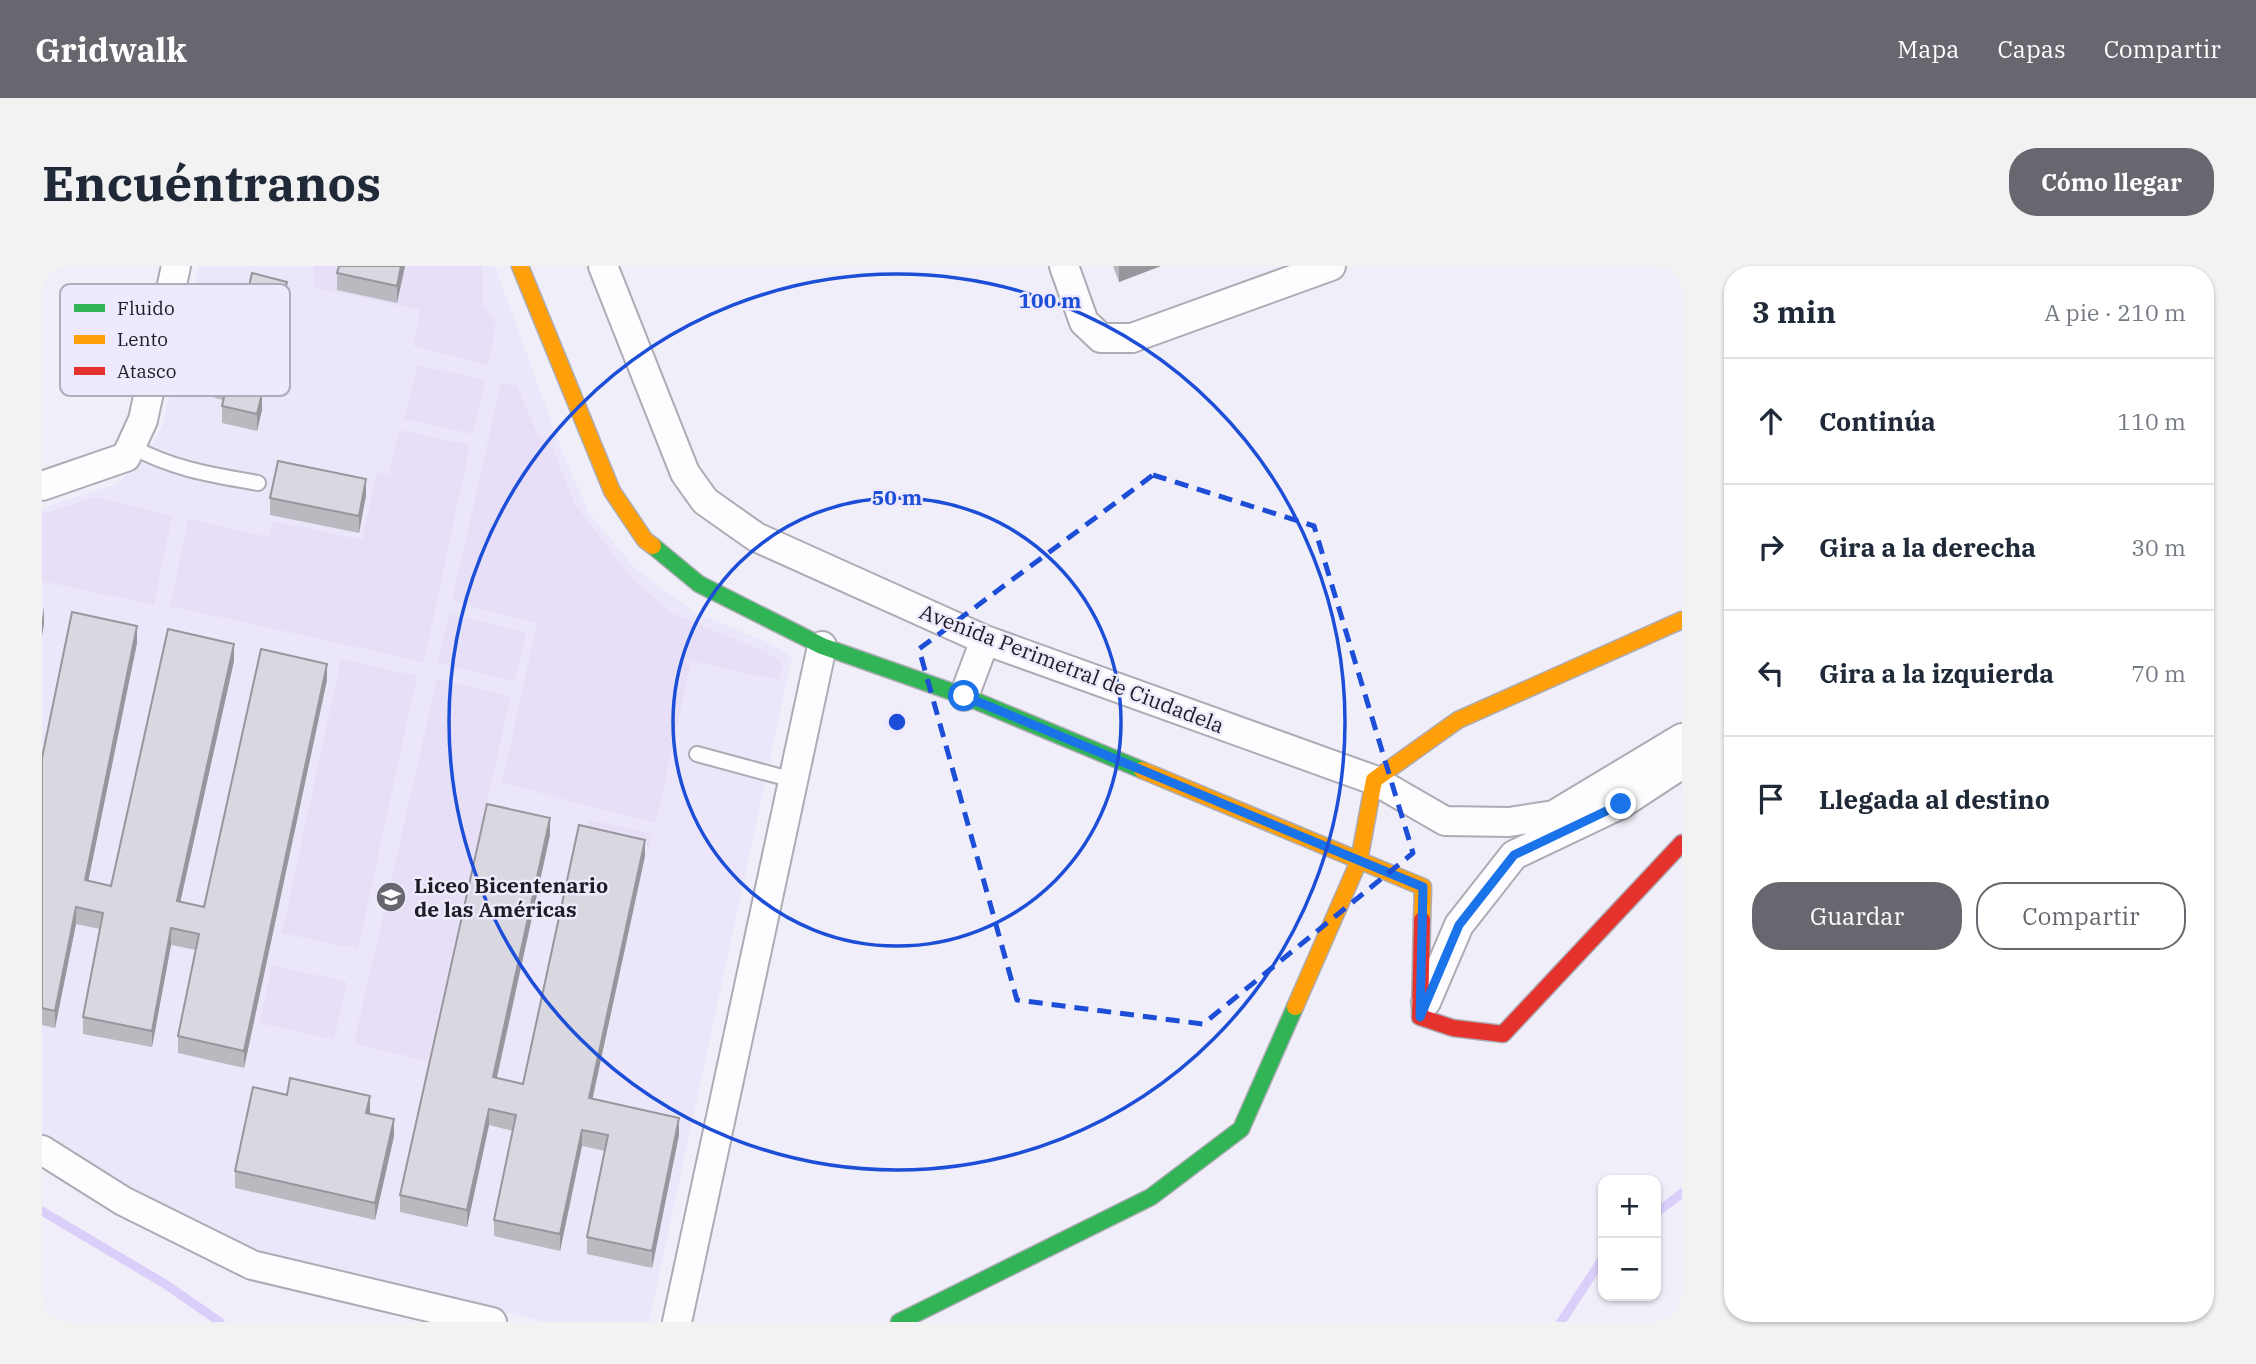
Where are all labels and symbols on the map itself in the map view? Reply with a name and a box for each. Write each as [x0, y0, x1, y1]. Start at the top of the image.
legend [60, 284, 290, 396]
text: 100 m [1018, 286, 1082, 314]
text: Fluido [117, 296, 175, 320]
text: Lento [117, 327, 168, 351]
text: Atasco [117, 359, 176, 383]
text: 50 m [872, 483, 922, 511]
street label: Avenida Perimetral de Ciudadela [916, 597, 1228, 739]
route start [948, 680, 979, 711]
centre of rings [885, 710, 909, 734]
route end [1605, 788, 1636, 819]
place label: Liceo Bicentenario de las Américas [414, 871, 608, 923]
school or university icon: Liceo Bicentenario de las Américas [374, 880, 408, 914]

